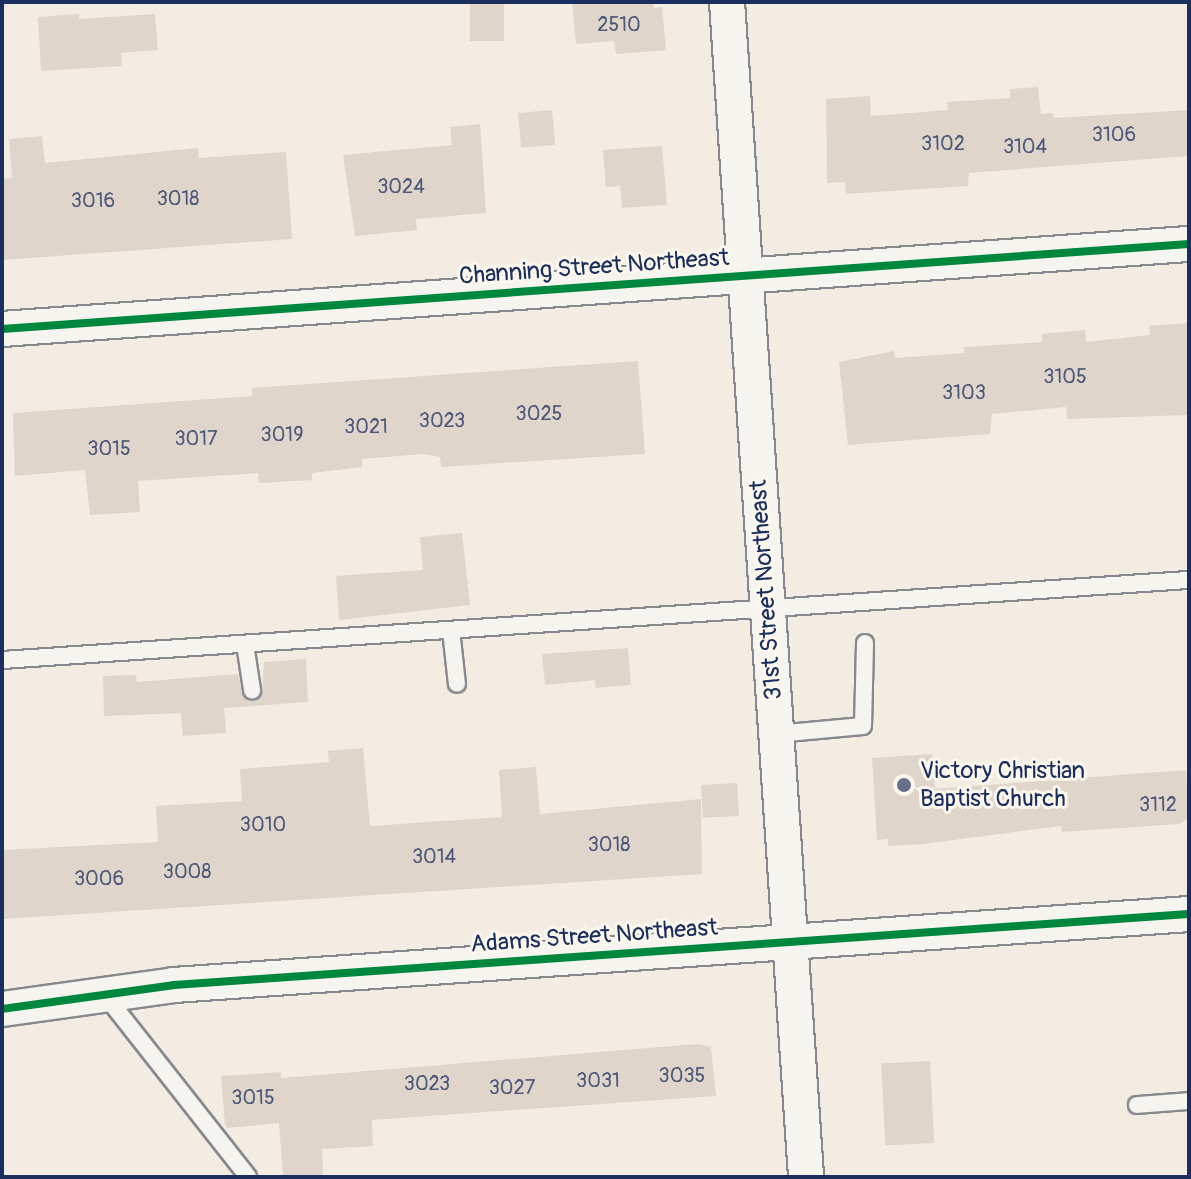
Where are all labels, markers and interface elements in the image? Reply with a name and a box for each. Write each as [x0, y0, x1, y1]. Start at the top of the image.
house number: 2510 [597, 12, 641, 36]
house number: 3106 [1092, 122, 1136, 146]
house number: 3102 [921, 131, 965, 155]
house number: 3104 [1003, 134, 1047, 158]
house number: 3024 [377, 174, 425, 198]
house number: 3018 [157, 186, 199, 210]
house number: 3016 [71, 188, 115, 212]
street label: Channing Street Northeast [458, 243, 730, 291]
house number: 3105 [1043, 364, 1087, 388]
house number: 3103 [942, 380, 986, 404]
house number: 3025 [516, 401, 562, 425]
house number: 3023 [419, 408, 465, 432]
house number: 3021 [344, 414, 388, 438]
house number: 3019 [261, 422, 303, 446]
house number: 3017 [174, 426, 218, 450]
house number: 3015 [87, 436, 131, 460]
street label: 31st Street Northeast [744, 479, 788, 701]
place label: Victory Christian Baptist Church [920, 757, 1085, 813]
marker: Victory Christian Baptist Church [895, 776, 913, 794]
house number: 3112 [1139, 792, 1177, 816]
house number: 3010 [240, 812, 286, 836]
house number: 3018 [588, 832, 630, 856]
house number: 3014 [412, 844, 456, 868]
house number: 3008 [163, 859, 211, 883]
house number: 3006 [74, 866, 124, 890]
street label: Adams Street Northeast [469, 913, 719, 959]
house number: 3035 [659, 1063, 705, 1087]
house number: 3031 [576, 1068, 620, 1092]
house number: 3023 [404, 1071, 450, 1095]
house number: 3027 [489, 1075, 535, 1099]
house number: 3015 [231, 1085, 275, 1109]

